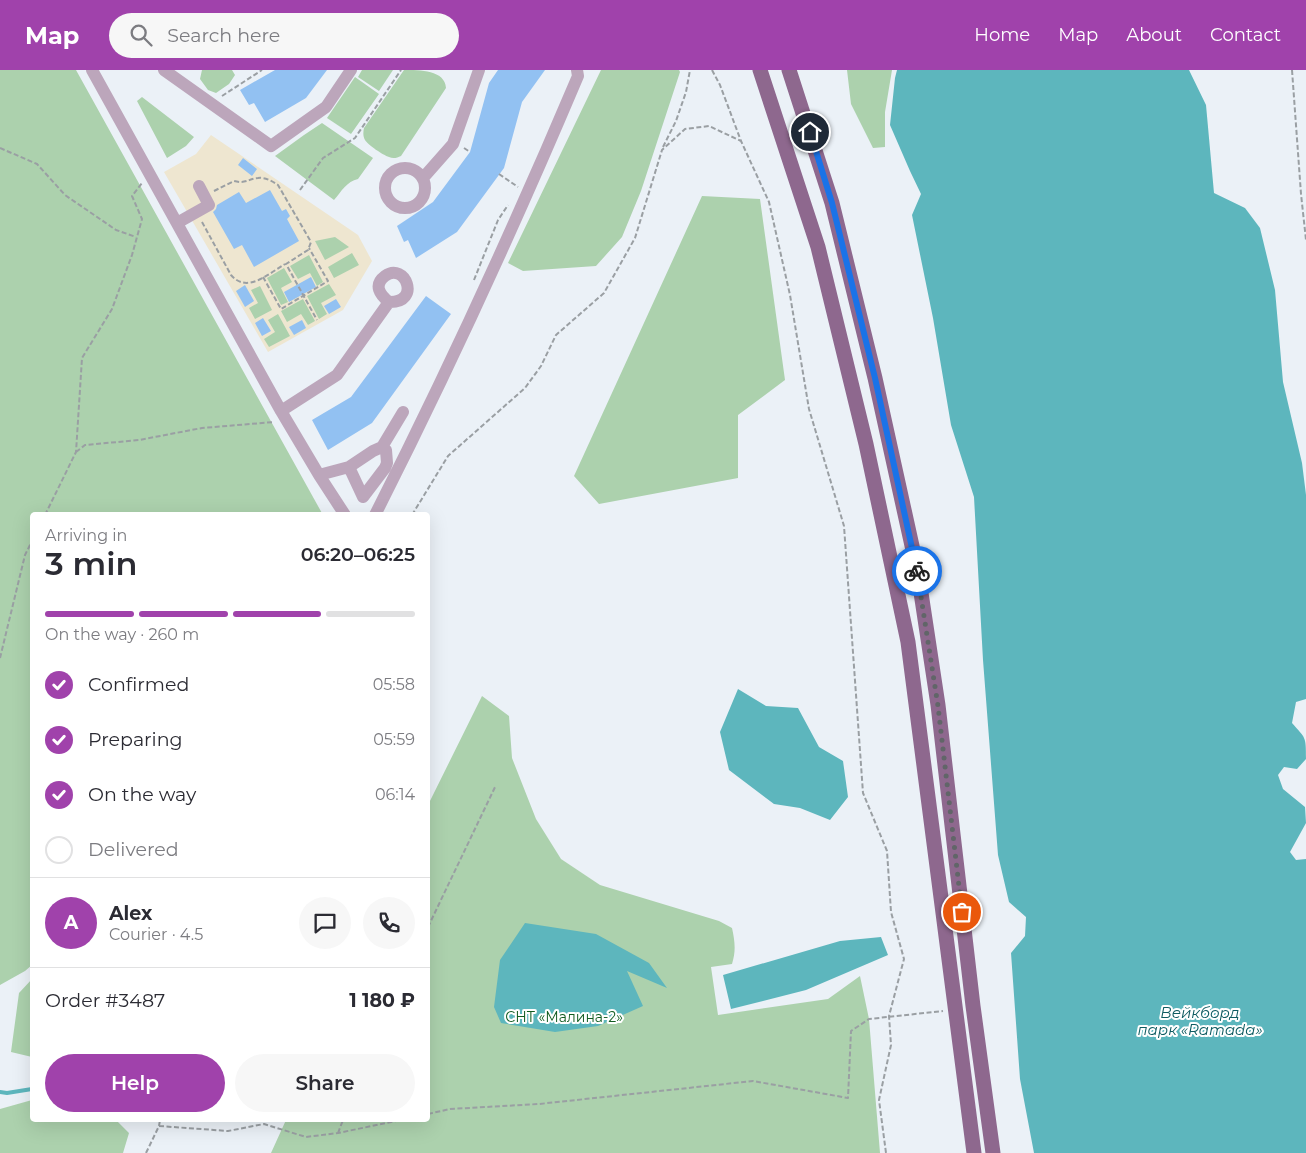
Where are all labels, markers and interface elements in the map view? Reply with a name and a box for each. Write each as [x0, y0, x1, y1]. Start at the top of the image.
search box [109, 13, 459, 58]
text: Map [25, 21, 79, 50]
icon: search [127, 21, 155, 49]
text: Search here [167, 24, 280, 47]
text: Home [974, 24, 1030, 46]
text: Map [1058, 24, 1098, 46]
text: About [1126, 24, 1182, 46]
text: Contact [1210, 24, 1281, 46]
pin [789, 111, 831, 153]
icon: home [796, 118, 824, 146]
text: Arriving in [45, 526, 127, 545]
text: 06:20–06:25 [301, 543, 415, 566]
text: 3 min [45, 544, 137, 583]
courier [892, 546, 942, 596]
icon: bike [903, 557, 931, 585]
text: On the way · 260 m [45, 625, 199, 644]
icon: check [45, 671, 73, 699]
text: Confirmed [88, 673, 189, 696]
text: 05:58 [373, 675, 415, 694]
icon: check [45, 726, 73, 754]
text: Preparing [88, 728, 183, 751]
text: 05:59 [373, 730, 415, 749]
icon: check [45, 781, 73, 809]
text: On the way [88, 783, 196, 806]
text: 06:14 [375, 785, 415, 804]
text: Delivered [88, 838, 179, 861]
pin [941, 891, 983, 933]
button: chat [299, 897, 351, 949]
button: phone [363, 897, 415, 949]
icon: bag [948, 898, 976, 926]
text: Alex [109, 902, 152, 925]
text: A [64, 911, 78, 934]
text: Courier · 4.5 [109, 925, 203, 944]
text: Order #3487 [45, 989, 165, 1012]
text: 1 180 ₽ [349, 989, 415, 1012]
water label: Вейкборд парк «Ramada» [1137, 1003, 1263, 1039]
park label: СНТ «Малина-2» [505, 1008, 623, 1026]
button: Help [45, 1054, 225, 1112]
button: Share [235, 1054, 415, 1112]

